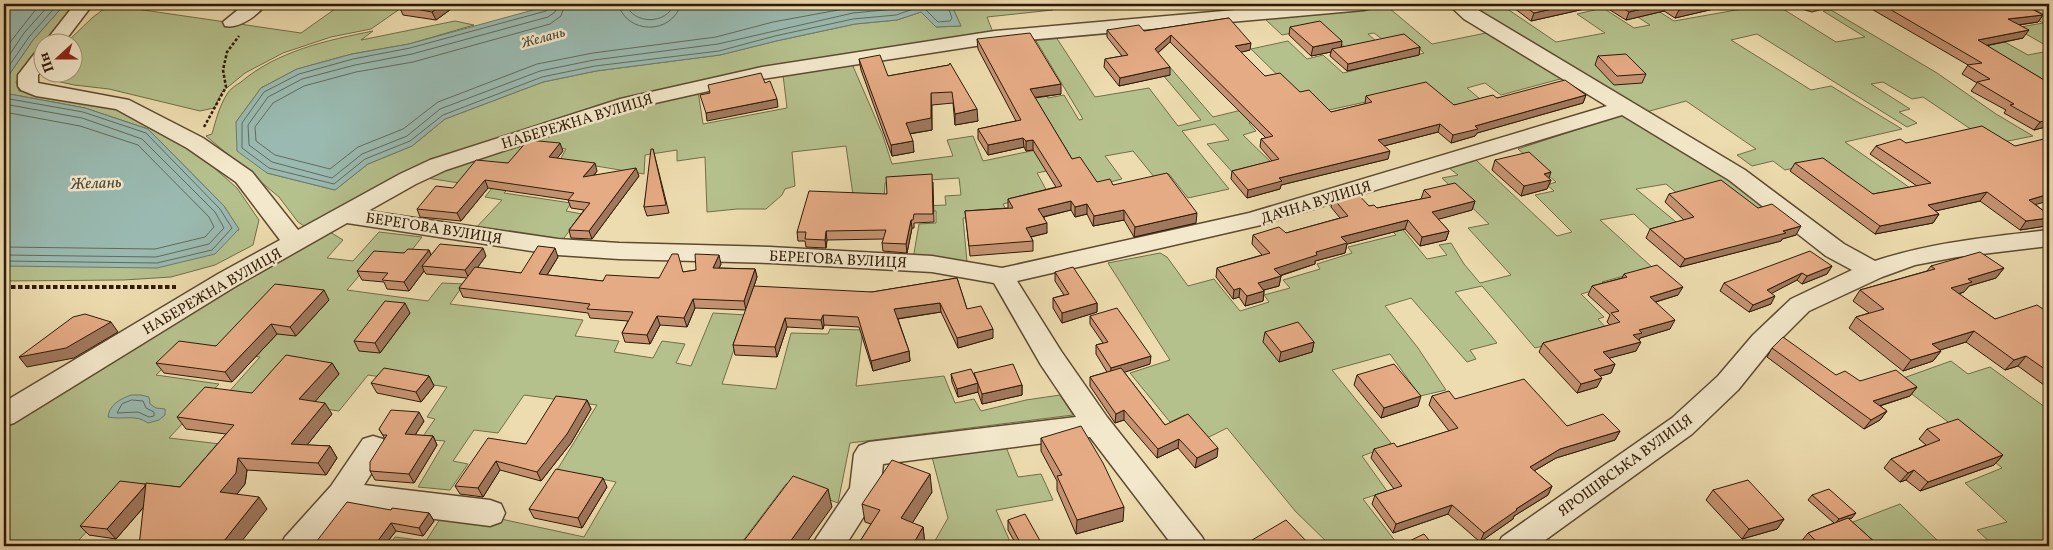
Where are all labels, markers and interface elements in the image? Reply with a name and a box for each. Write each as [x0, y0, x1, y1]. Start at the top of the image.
water label: Желань [519, 23, 568, 54]
north arrow [32, 32, 82, 82]
text: Пн [35, 49, 60, 75]
street label: НАБЕРЕЖНА ВУЛИЦЯ [499, 89, 656, 156]
water label: Желань [69, 172, 122, 196]
street label: ДАЧНА ВУЛИЦЯ [1259, 177, 1374, 230]
street label: БЕРЕГОВА ВУЛИЦЯ [364, 208, 504, 251]
street label: НАБЕРЕЖНА ВУЛИЦЯ [139, 244, 286, 341]
street label: БЕРЕГОВА ВУЛИЦЯ [768, 246, 907, 275]
street label: ЯРОШІВСЬКА ВУЛИЦЯ [1554, 410, 1698, 522]

